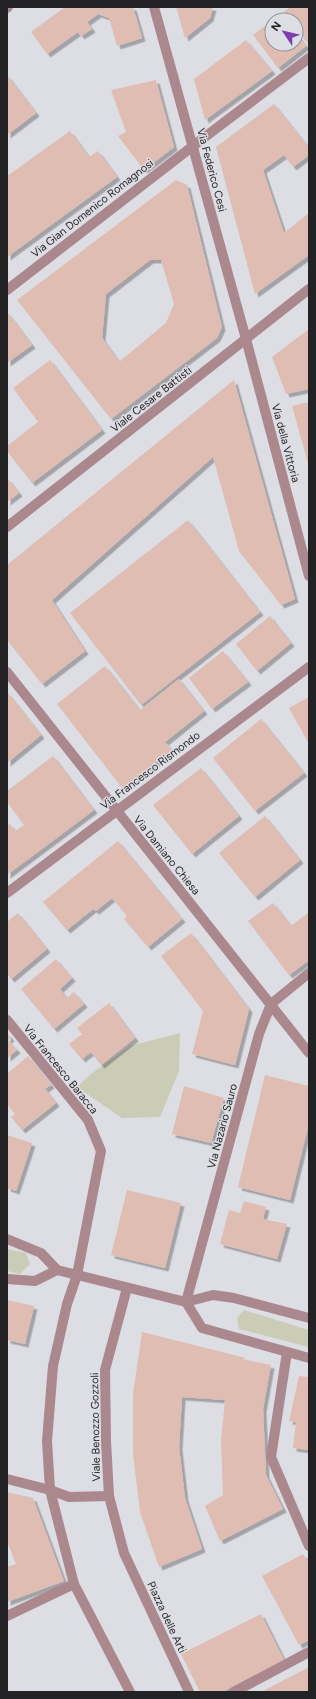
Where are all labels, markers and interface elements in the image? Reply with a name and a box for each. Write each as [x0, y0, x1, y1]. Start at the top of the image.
north arrow [264, 12, 304, 52]
text: N [268, 19, 284, 34]
street label: Via Federico Cesi [194, 127, 229, 213]
street label: Via Gian Domenico Romagnosi [28, 157, 156, 260]
street label: Viale Cesare Battisti [108, 364, 194, 435]
street label: Via della Vittoria [269, 402, 302, 484]
street label: Via Francesco Rismondo [98, 729, 203, 812]
street label: Via Damiano Chiesa [131, 813, 202, 897]
street label: Via Francesco Baracca [21, 1022, 101, 1117]
street label: Via Nazario Sauro [205, 1082, 240, 1170]
street label: Viale Benozzo Gozzoli [88, 1372, 103, 1482]
street label: Piazza delle Arti [144, 1579, 189, 1655]

